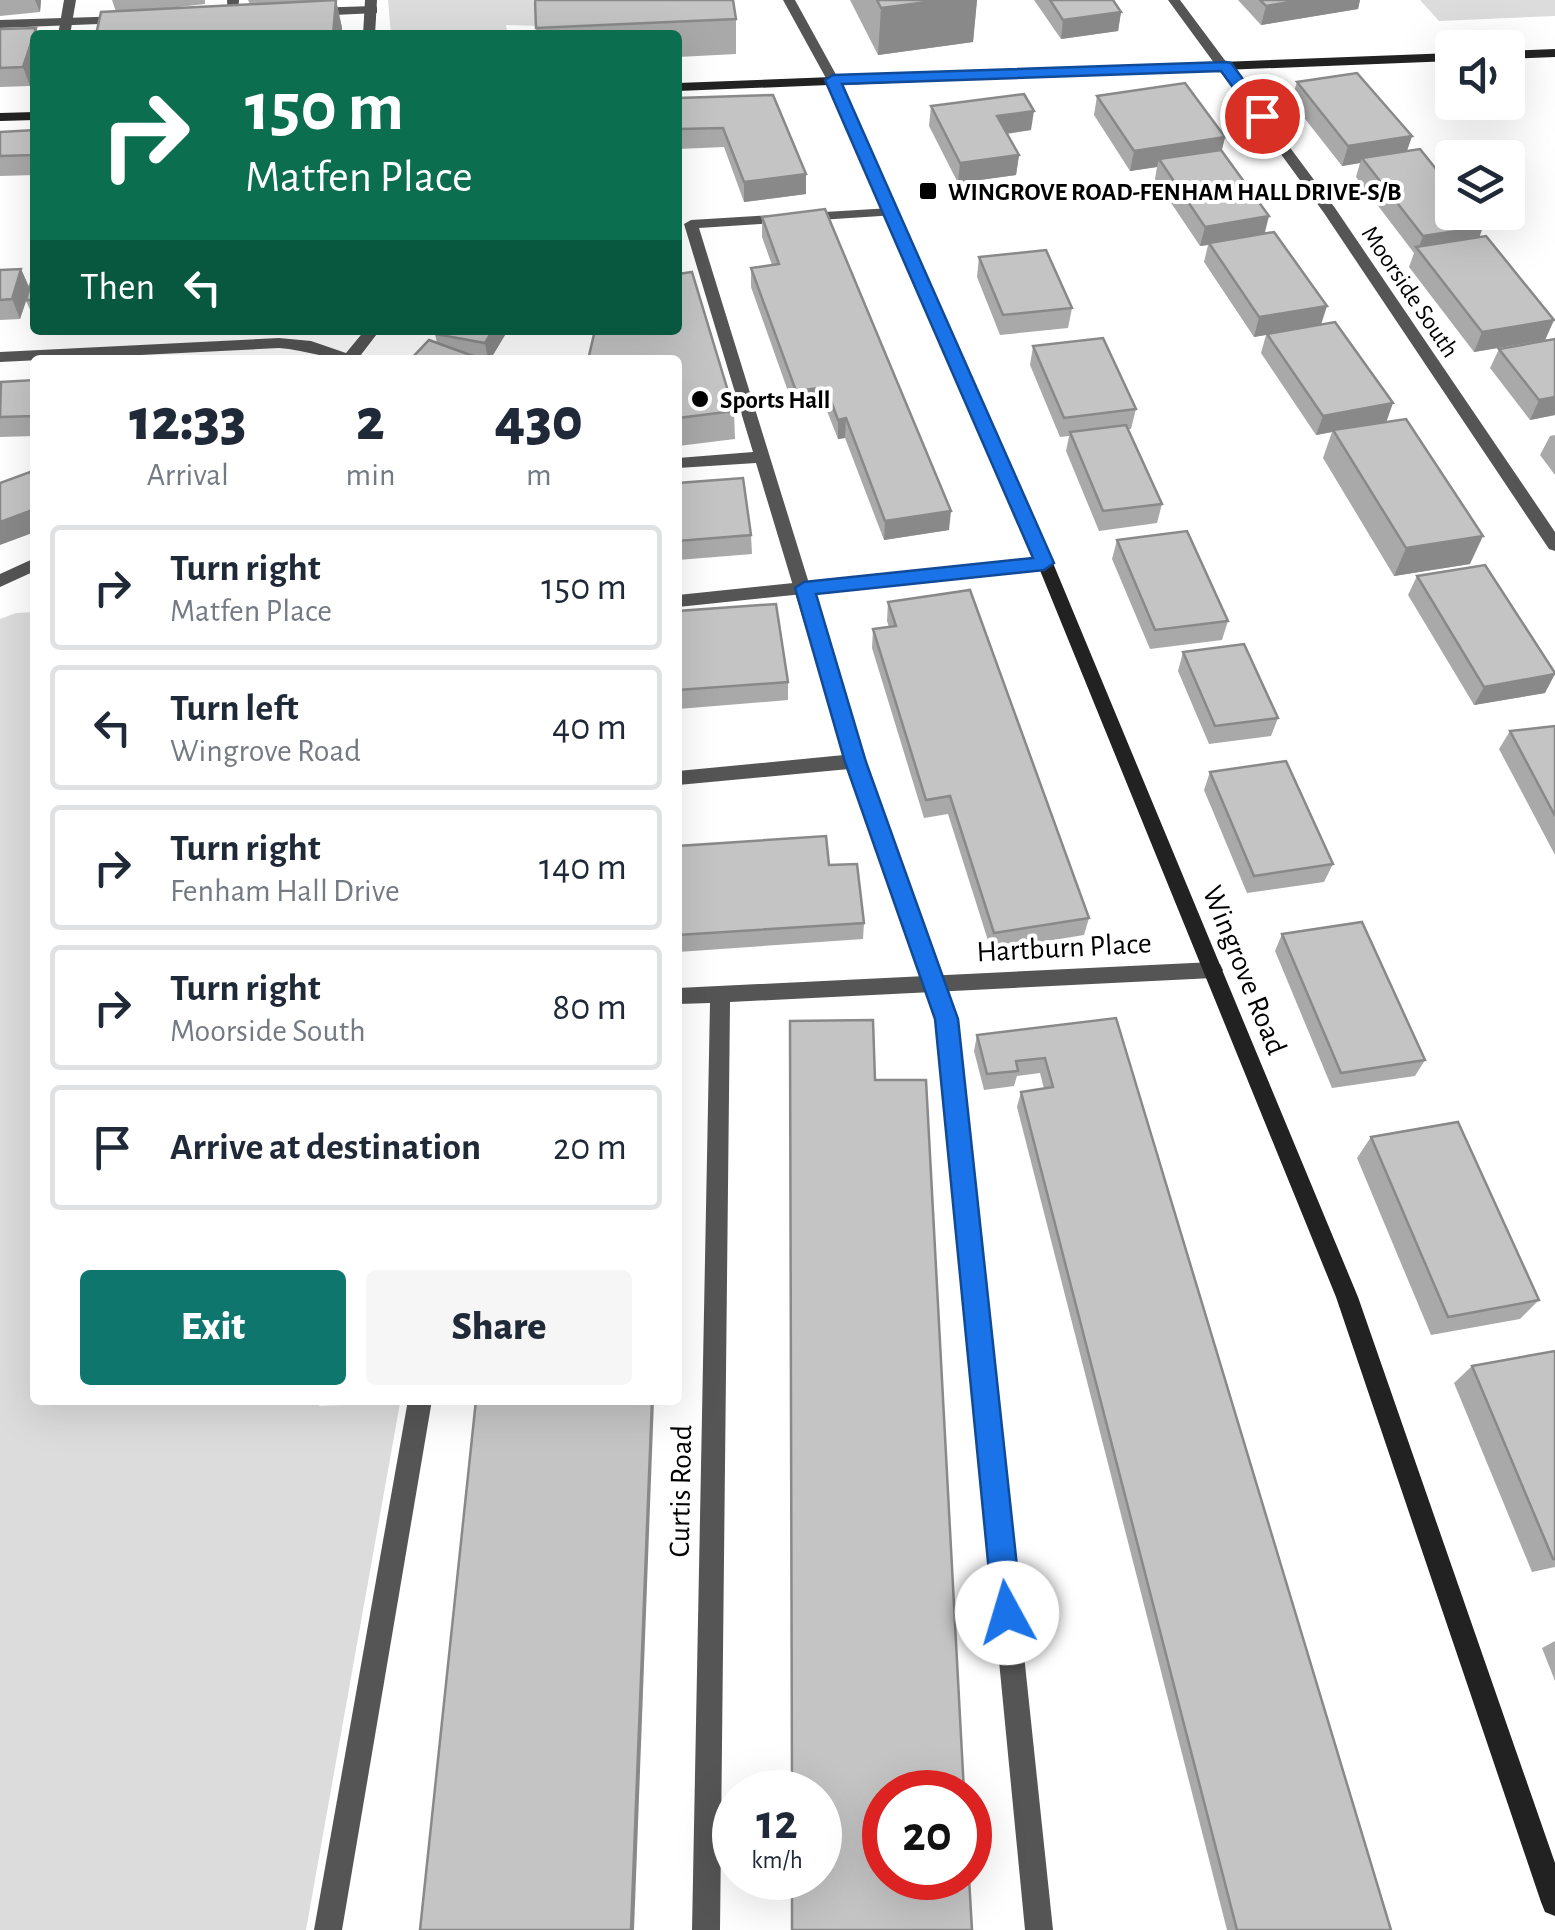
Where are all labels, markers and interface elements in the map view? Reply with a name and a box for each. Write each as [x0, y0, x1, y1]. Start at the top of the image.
map controls [1435, 30, 1525, 230]
button: sound [1435, 30, 1525, 120]
icon: right [80, 70, 210, 200]
text: 150 m [245, 73, 404, 143]
pin [1220, 74, 1305, 159]
icon: arrive [1235, 89, 1290, 144]
button: layers [1435, 140, 1525, 230]
text: Matfen Place [245, 155, 473, 200]
marker: WINGROVE ROAD-FENHAM HALL DRIVE-S/B [917, 180, 939, 202]
place label: WINGROVE ROAD-FENHAM HALL DRIVE-S/B [948, 180, 1401, 205]
street label: Moorside South [1357, 222, 1463, 362]
icon: left [175, 260, 230, 315]
text: Then [80, 269, 155, 307]
marker: Sports Hall [689, 388, 711, 410]
place label: Sports Hall [720, 388, 830, 413]
text: 12:33 [129, 391, 246, 451]
text: 2 [356, 391, 385, 451]
text: 430 [495, 391, 583, 451]
text: Arrival [147, 459, 229, 491]
text: min [346, 459, 395, 491]
text: m [526, 459, 552, 491]
text: Turn right [170, 550, 320, 588]
icon: right [85, 560, 140, 615]
text: 150 m [541, 569, 627, 607]
text: Matfen Place [170, 595, 332, 627]
text: Turn left [170, 690, 298, 728]
icon: left [85, 700, 140, 755]
text: 40 m [552, 709, 627, 747]
text: Wingrove Road [170, 735, 361, 767]
text: Turn right [170, 830, 320, 868]
icon: right [85, 840, 140, 895]
text: 140 m [539, 849, 627, 887]
text: Fenham Hall Drive [170, 875, 400, 907]
street label: Wingrove Road [1197, 882, 1291, 1059]
street label: Hartburn Place [976, 928, 1152, 968]
text: Turn right [170, 970, 320, 1008]
icon: right [85, 980, 140, 1035]
text: 80 m [552, 989, 627, 1027]
text: Moorside South [170, 1015, 366, 1047]
icon: arrive [85, 1120, 140, 1175]
text: Arrive at destination [170, 1129, 481, 1167]
text: 20 m [553, 1129, 627, 1167]
button: Exit [80, 1270, 346, 1385]
button: Share [366, 1270, 632, 1385]
street label: Curtis Road [665, 1425, 697, 1557]
position arrow [955, 1561, 1059, 1665]
speed limit sign: 20 [862, 1770, 992, 1900]
text: 12 [756, 1798, 798, 1848]
text: km/h [751, 1848, 803, 1873]

